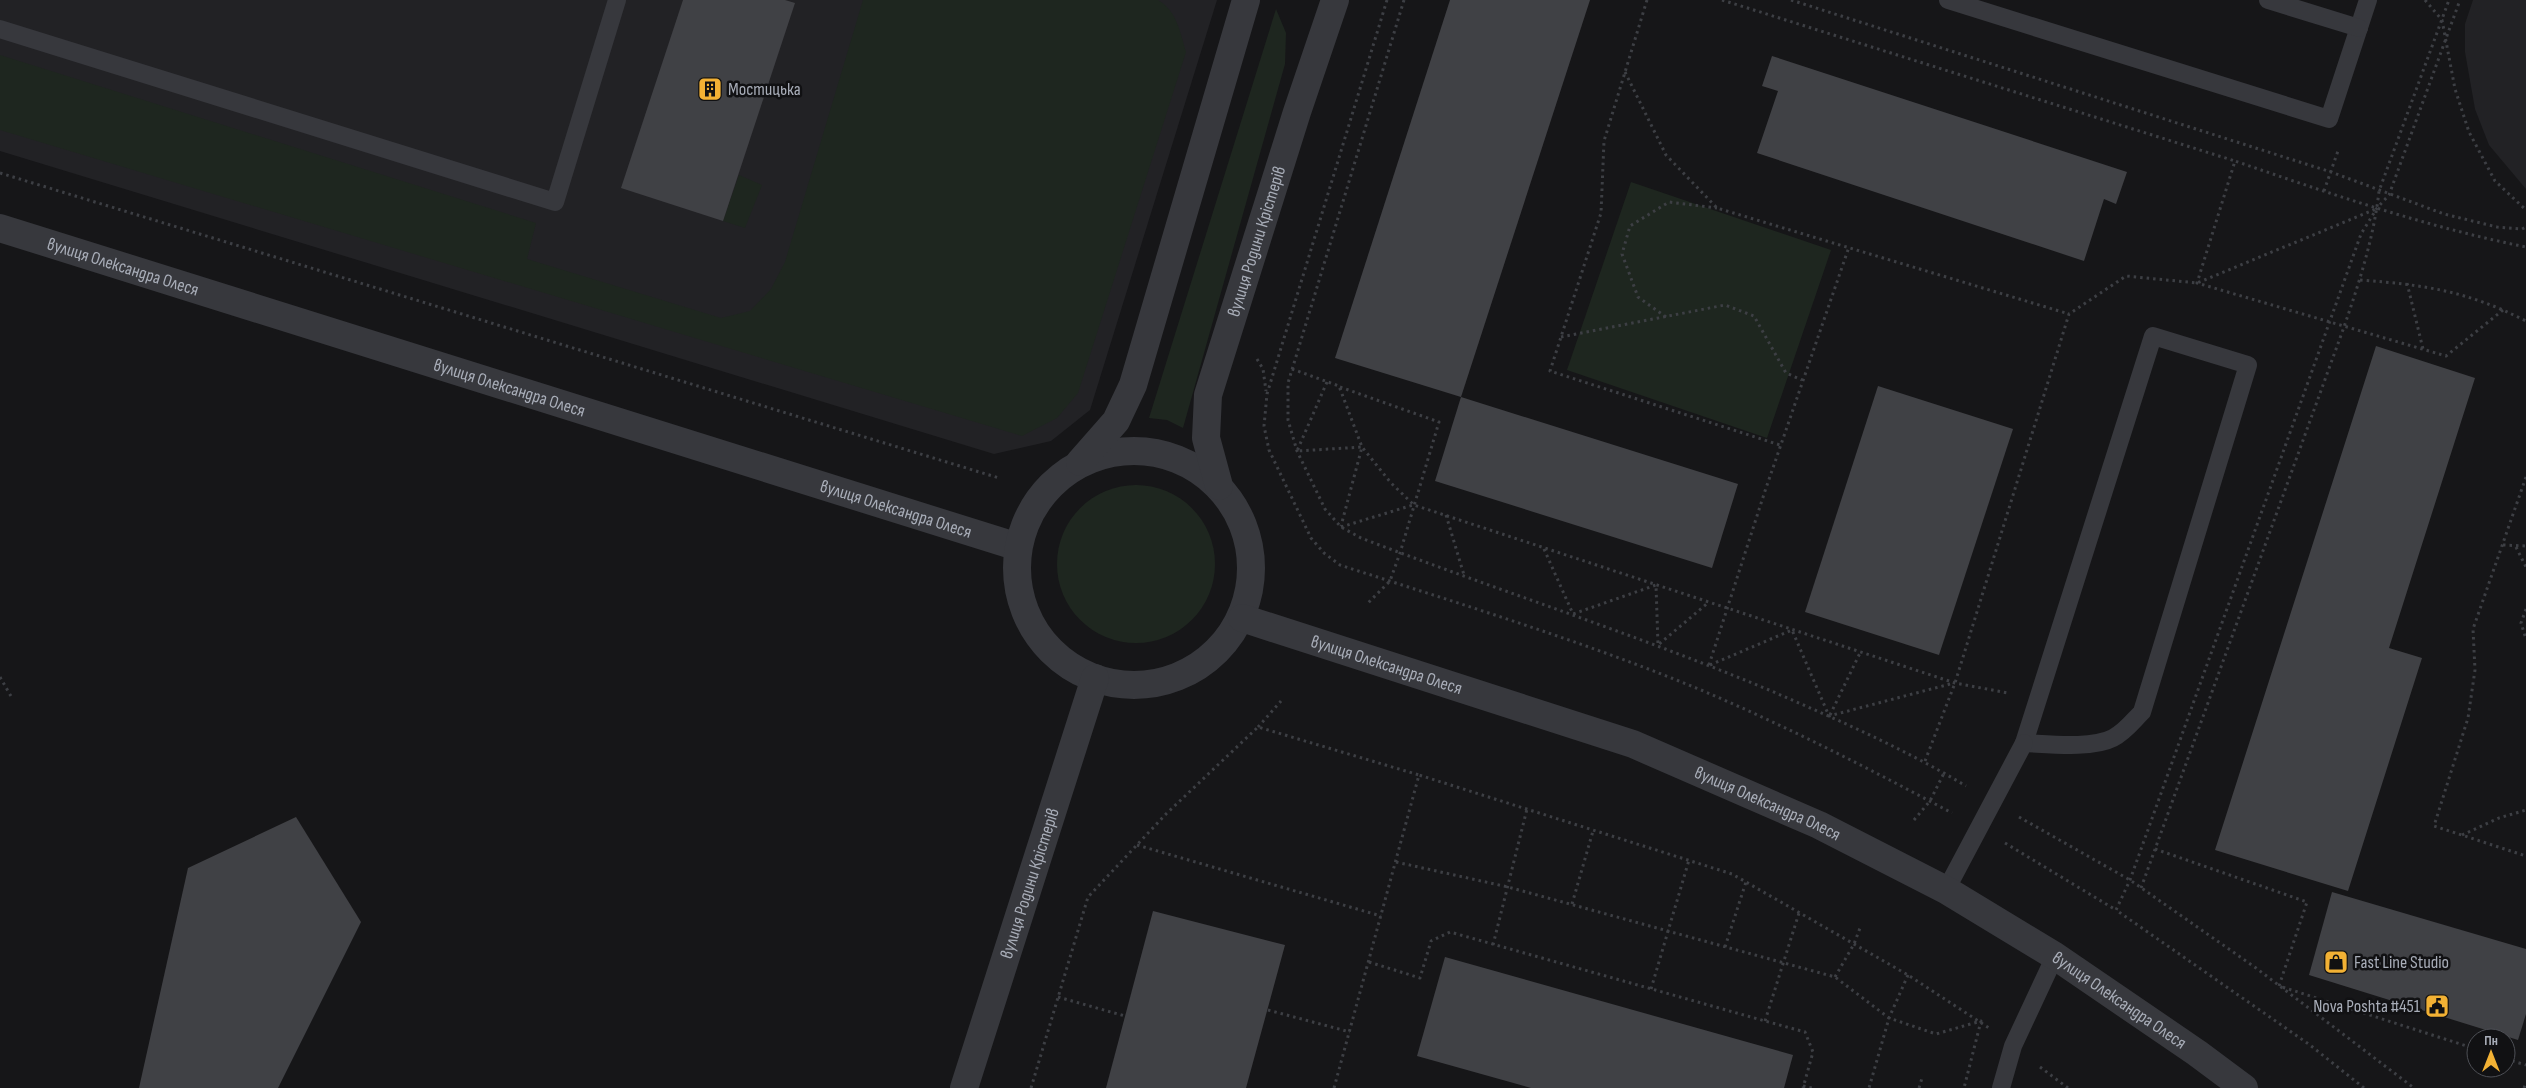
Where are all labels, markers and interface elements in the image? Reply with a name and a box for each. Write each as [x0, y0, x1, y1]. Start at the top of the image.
building icon: Мостицька [697, 76, 723, 102]
place label: Мостицька [728, 79, 801, 100]
street label: вулиця Родини Крістерів [1223, 163, 1290, 319]
street label: вулиця Олександра Олеся [45, 233, 201, 301]
street label: вулиця Олександра Олеся [431, 355, 588, 422]
street label: вулиця Олександра Олеся [818, 476, 974, 543]
street label: вулиця Олександра Олеся [1308, 631, 1465, 699]
street label: вулиця Олександра Олеся [1691, 762, 1844, 845]
street label: вулиця Родини Крістерів [996, 805, 1064, 961]
street label: вулиця Олександра Олеся [2048, 947, 2190, 1054]
shop icon: Fast Line Studio [2323, 949, 2349, 975]
place label: Fast Line Studio [2354, 952, 2449, 973]
public building icon: Nova Poshta #451 [2424, 993, 2450, 1019]
place label: Nova Poshta #451 [2313, 996, 2421, 1017]
north arrow [2466, 1028, 2516, 1078]
text: Пн [2484, 1032, 2498, 1049]

